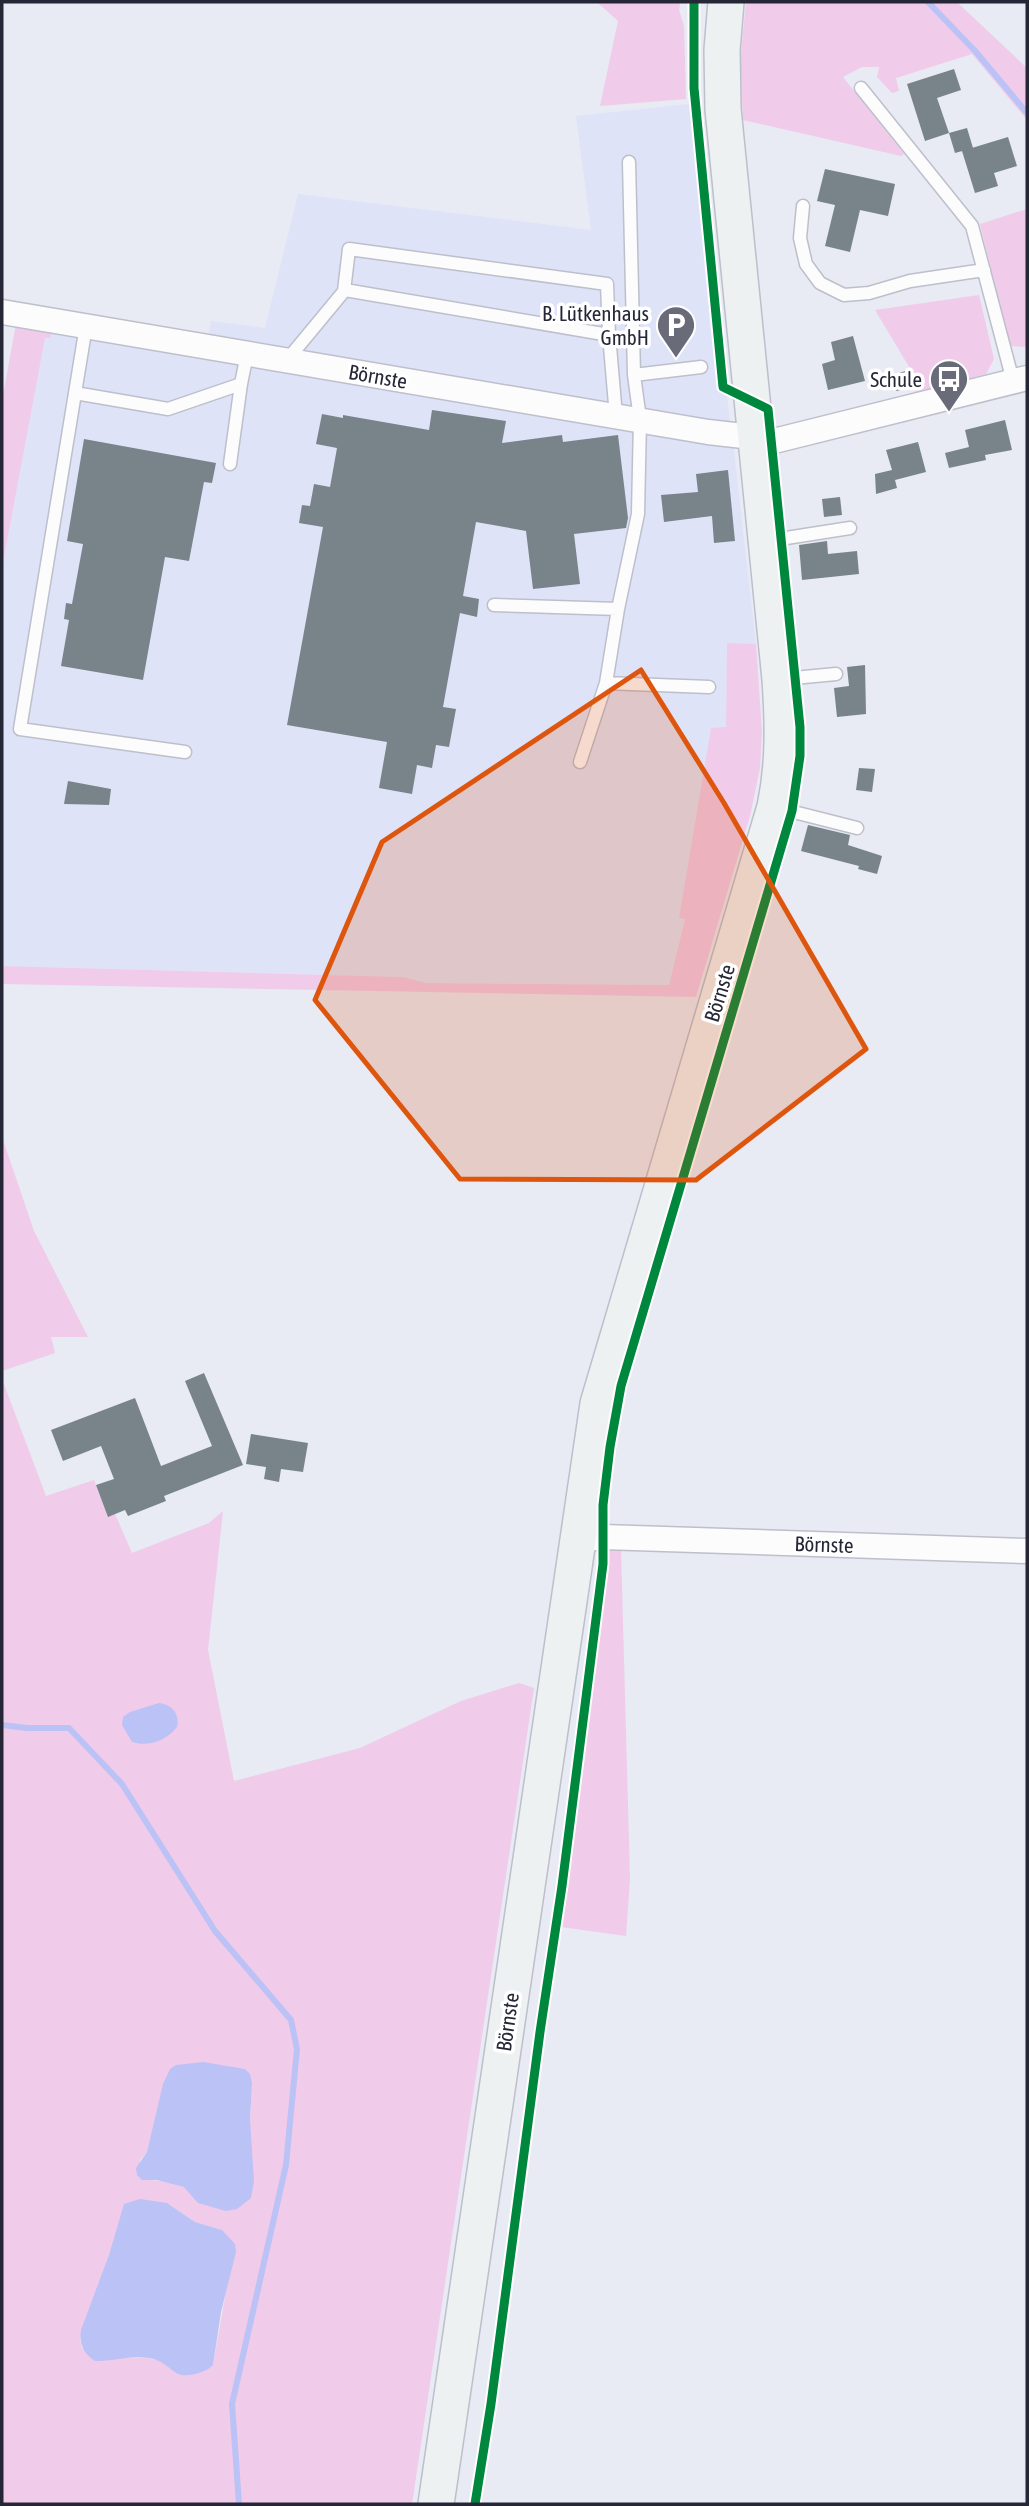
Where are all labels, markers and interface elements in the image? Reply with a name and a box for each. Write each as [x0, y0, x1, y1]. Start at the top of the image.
place label: B. Lütkenhaus GmbH [542, 301, 649, 349]
parking icon: B. Lütkenhaus GmbH [655, 304, 697, 359]
bus stop icon: Schule [928, 358, 970, 413]
street label: Börnste [347, 359, 409, 393]
place label: Schule [870, 367, 922, 391]
street label: Börnste [699, 961, 739, 1025]
street label: Börnste [794, 1531, 854, 1557]
street label: Börnste [491, 1991, 523, 2053]

